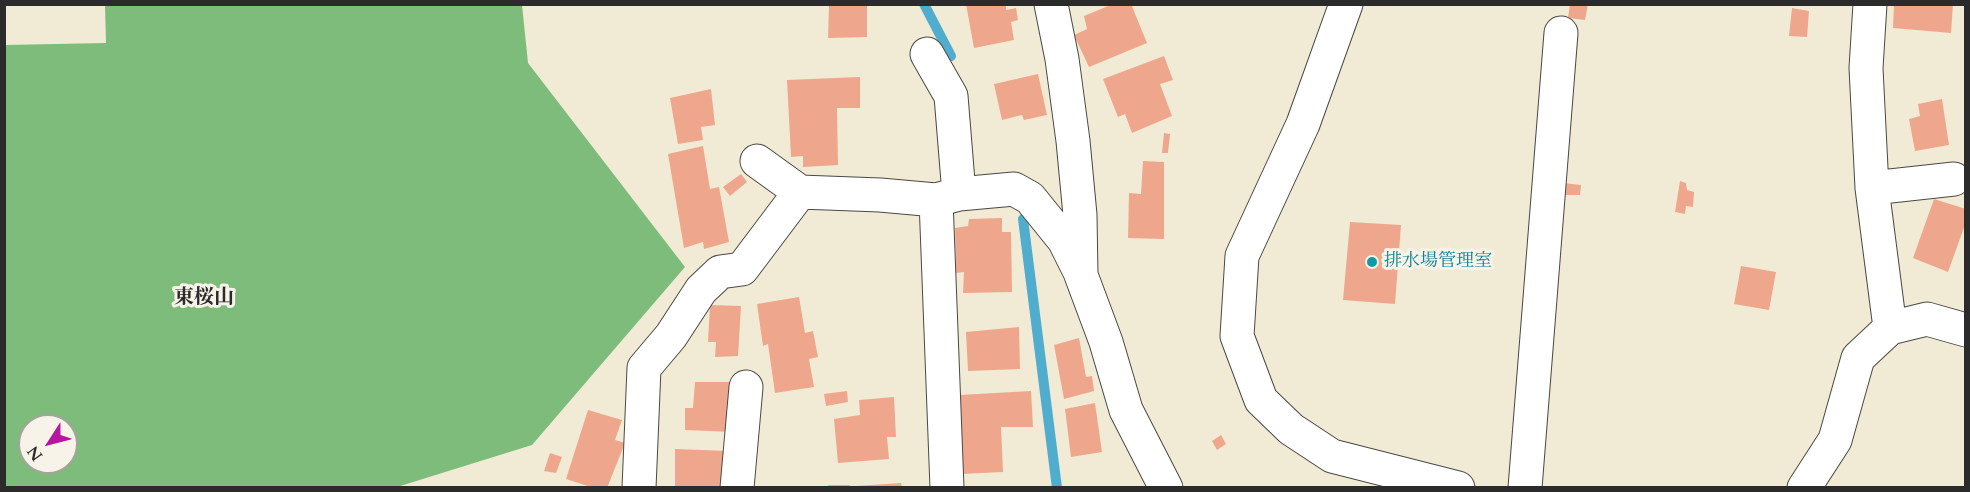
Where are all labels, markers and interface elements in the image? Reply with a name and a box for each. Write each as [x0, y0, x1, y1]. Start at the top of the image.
place label: 排水場管理室 [1384, 251, 1492, 273]
marker: 排水場管理室 [1365, 255, 1379, 269]
district label: 東桜山 [174, 286, 234, 310]
north arrow [18, 414, 78, 474]
text: N [22, 441, 48, 465]

